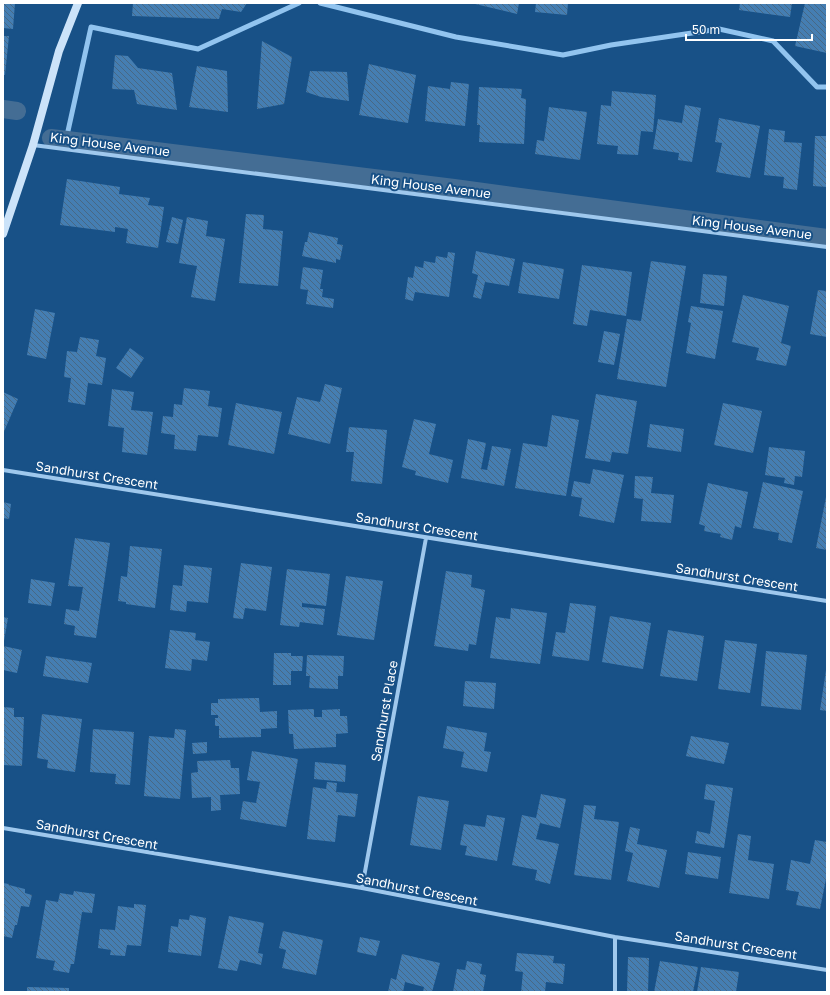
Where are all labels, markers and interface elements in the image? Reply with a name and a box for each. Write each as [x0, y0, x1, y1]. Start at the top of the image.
scale bar [686, 16, 812, 42]
text: 50 m [692, 22, 720, 37]
street label: King House Avenue [49, 129, 171, 159]
street label: King House Avenue [370, 171, 492, 201]
street label: King House Avenue [691, 212, 813, 242]
street label: Sandhurst Crescent [35, 457, 159, 493]
street label: Sandhurst Crescent [355, 508, 479, 544]
street label: Sandhurst Crescent [675, 559, 799, 595]
street label: Sandhurst Place [367, 659, 401, 763]
street label: Sandhurst Crescent [35, 815, 159, 853]
street label: Sandhurst Crescent [355, 869, 479, 909]
street label: Sandhurst Crescent [674, 927, 798, 963]

